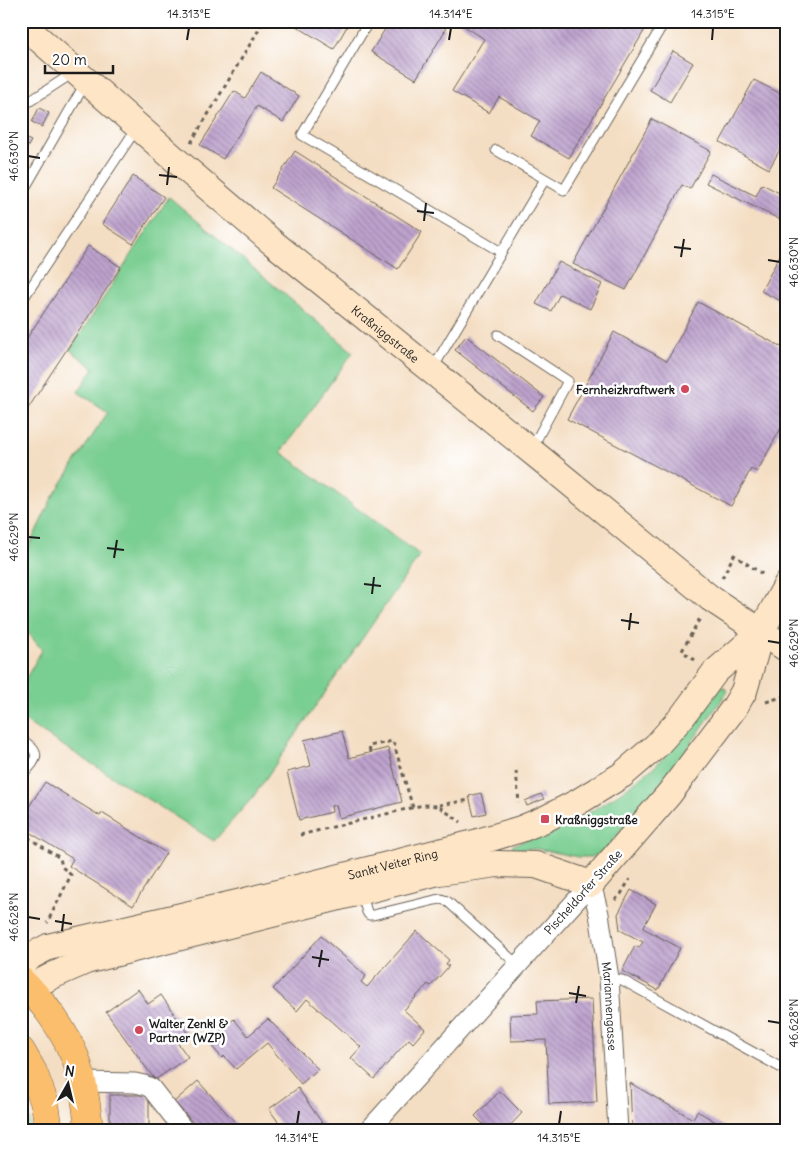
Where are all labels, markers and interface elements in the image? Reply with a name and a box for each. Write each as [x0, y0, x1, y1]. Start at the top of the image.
text: 14.313°E [167, 6, 211, 21]
text: 14.314°E [429, 6, 473, 21]
text: 14.315°E [691, 6, 735, 21]
scale bar [45, 42, 112, 74]
text: 20 m [52, 50, 87, 69]
text: 46.630°N [6, 131, 21, 181]
text: 46.630°N [786, 237, 801, 287]
street label: Kraßniggstraße [349, 302, 422, 365]
place label: Fernheizkraftwerk [576, 382, 675, 397]
marker: Fernheizkraftwerk [679, 383, 691, 395]
text: 46.629°N [6, 512, 21, 562]
text: 46.629°N [786, 618, 801, 668]
place label: Kraßniggstraße [555, 812, 638, 828]
marker: Kraßniggstraße [539, 813, 551, 825]
street label: Sankt Veiter Ring [346, 845, 439, 882]
street label: Pischeldorfer Straße [541, 846, 625, 938]
text: 46.628°N [6, 892, 21, 942]
street label: Mariannengasse [599, 961, 621, 1051]
text: 46.628°N [786, 998, 801, 1048]
place label: Walter Zenkl & Partner (WZP) [149, 1016, 229, 1046]
marker: Walter Zenkl & Partner (WZP) [133, 1024, 145, 1036]
north arrow [42, 1058, 92, 1108]
text: N [64, 1062, 76, 1081]
text: 14.314°E [275, 1130, 319, 1145]
text: 14.315°E [537, 1130, 581, 1145]

